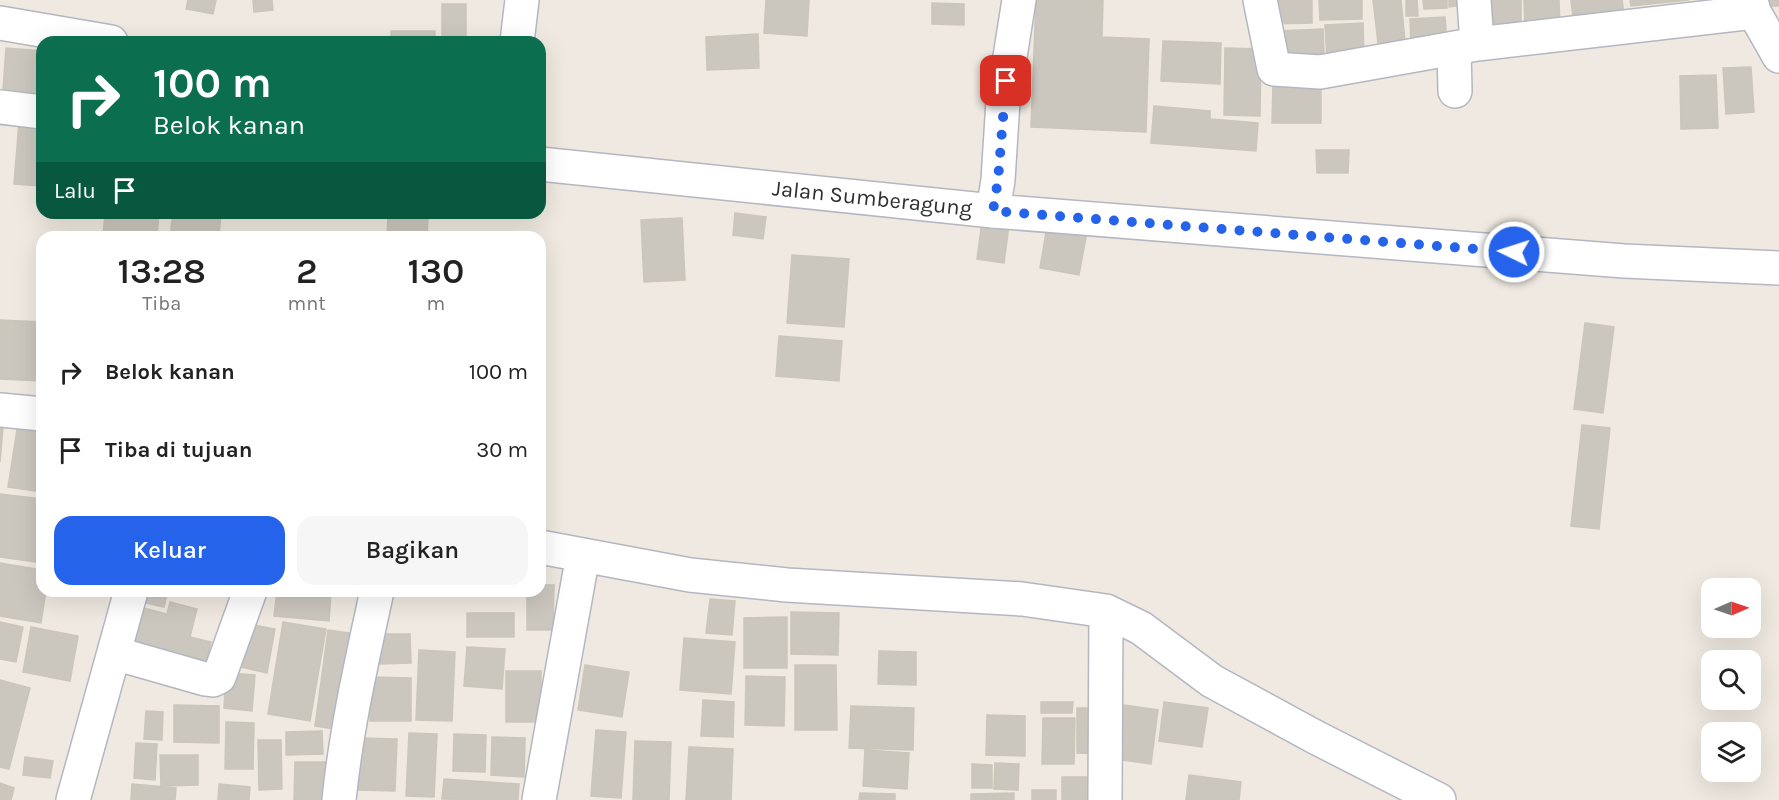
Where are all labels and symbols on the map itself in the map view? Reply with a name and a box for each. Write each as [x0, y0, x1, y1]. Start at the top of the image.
pin [980, 55, 1031, 106]
street label: Jalan Sumberagung [771, 175, 974, 222]
position arrow [1482, 220, 1546, 284]
north arrow [1701, 578, 1761, 638]

